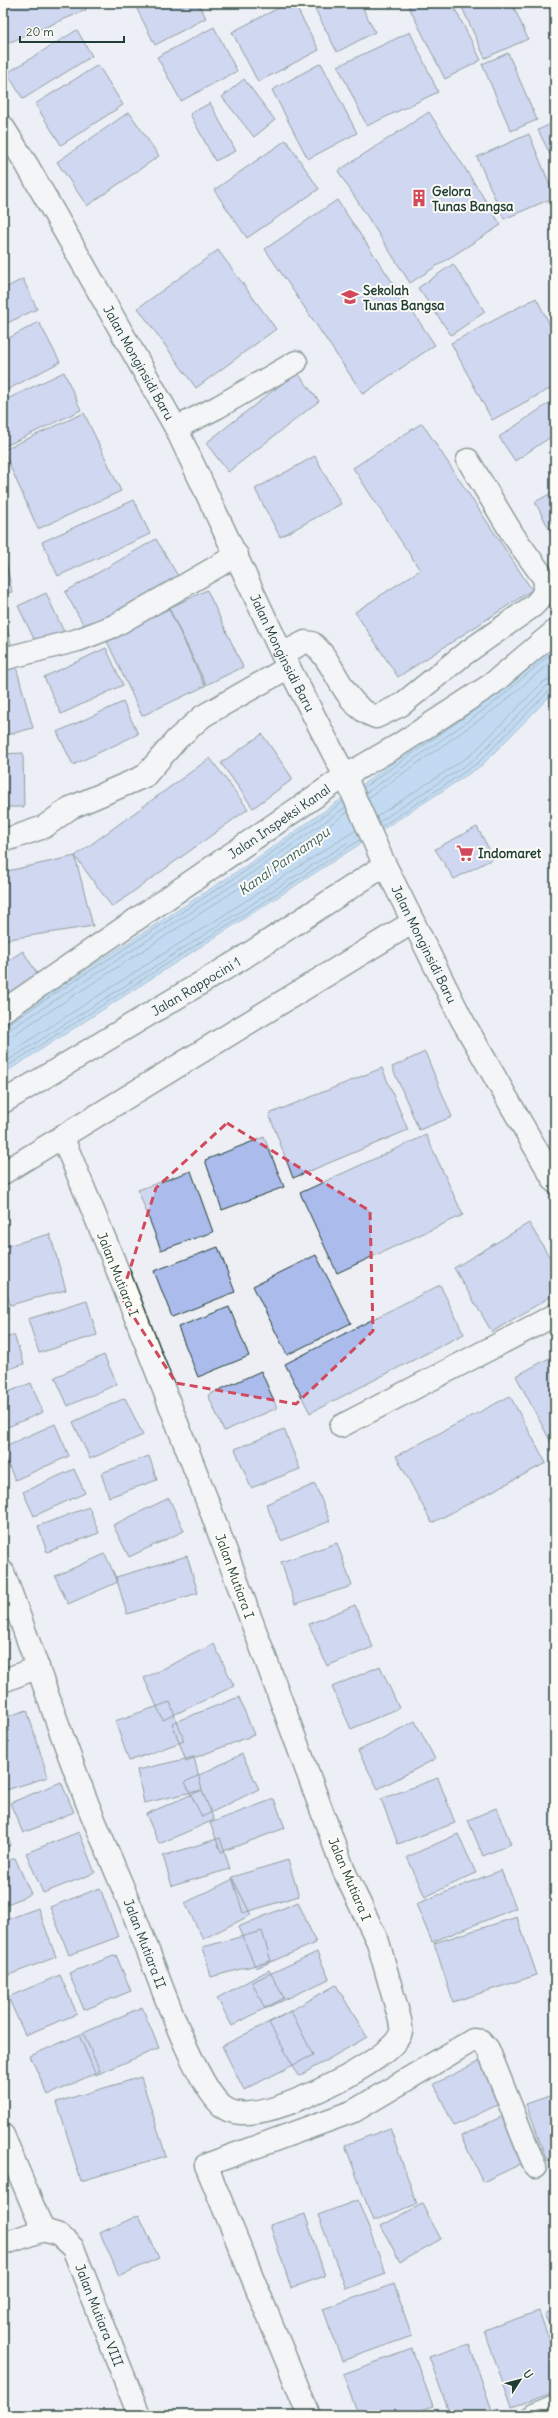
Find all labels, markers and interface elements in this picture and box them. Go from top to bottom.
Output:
scale bar [20,18,124,44]
text: 20 m [26,24,54,39]
place label: Gelora Tunas Bangsa [432,183,514,215]
building icon: Gelora Tunas Bangsa [409,188,429,208]
place label: Sekolah Tunas Bangsa [363,282,445,314]
school or university icon: Sekolah Tunas Bangsa [340,287,360,307]
street label: Jalan Monginsidi Baru [99,302,178,424]
street label: Jalan Monginsidi Baru [246,591,319,715]
street label: Jalan Inspeksi Kanal [225,781,334,863]
water label: Kanal Pannampu [235,822,334,899]
supermarket icon: Indomaret [455,843,475,863]
place label: Indomaret [478,845,542,862]
street label: Jalan Monginsidi Baru [387,883,460,1006]
street label: Jalan Rappocini 1 [148,953,244,1020]
street label: Jalan Mutiara I [93,1230,142,1319]
street label: Jalan Mutiara I [211,1531,258,1621]
street label: Jalan Mutiara I [324,1835,375,1924]
street label: Jalan Mutiara II [120,1896,169,1991]
street label: Jalan Mutiara VIII [71,2262,127,2369]
north arrow [500,2360,540,2400]
text: U [520,2367,536,2381]

